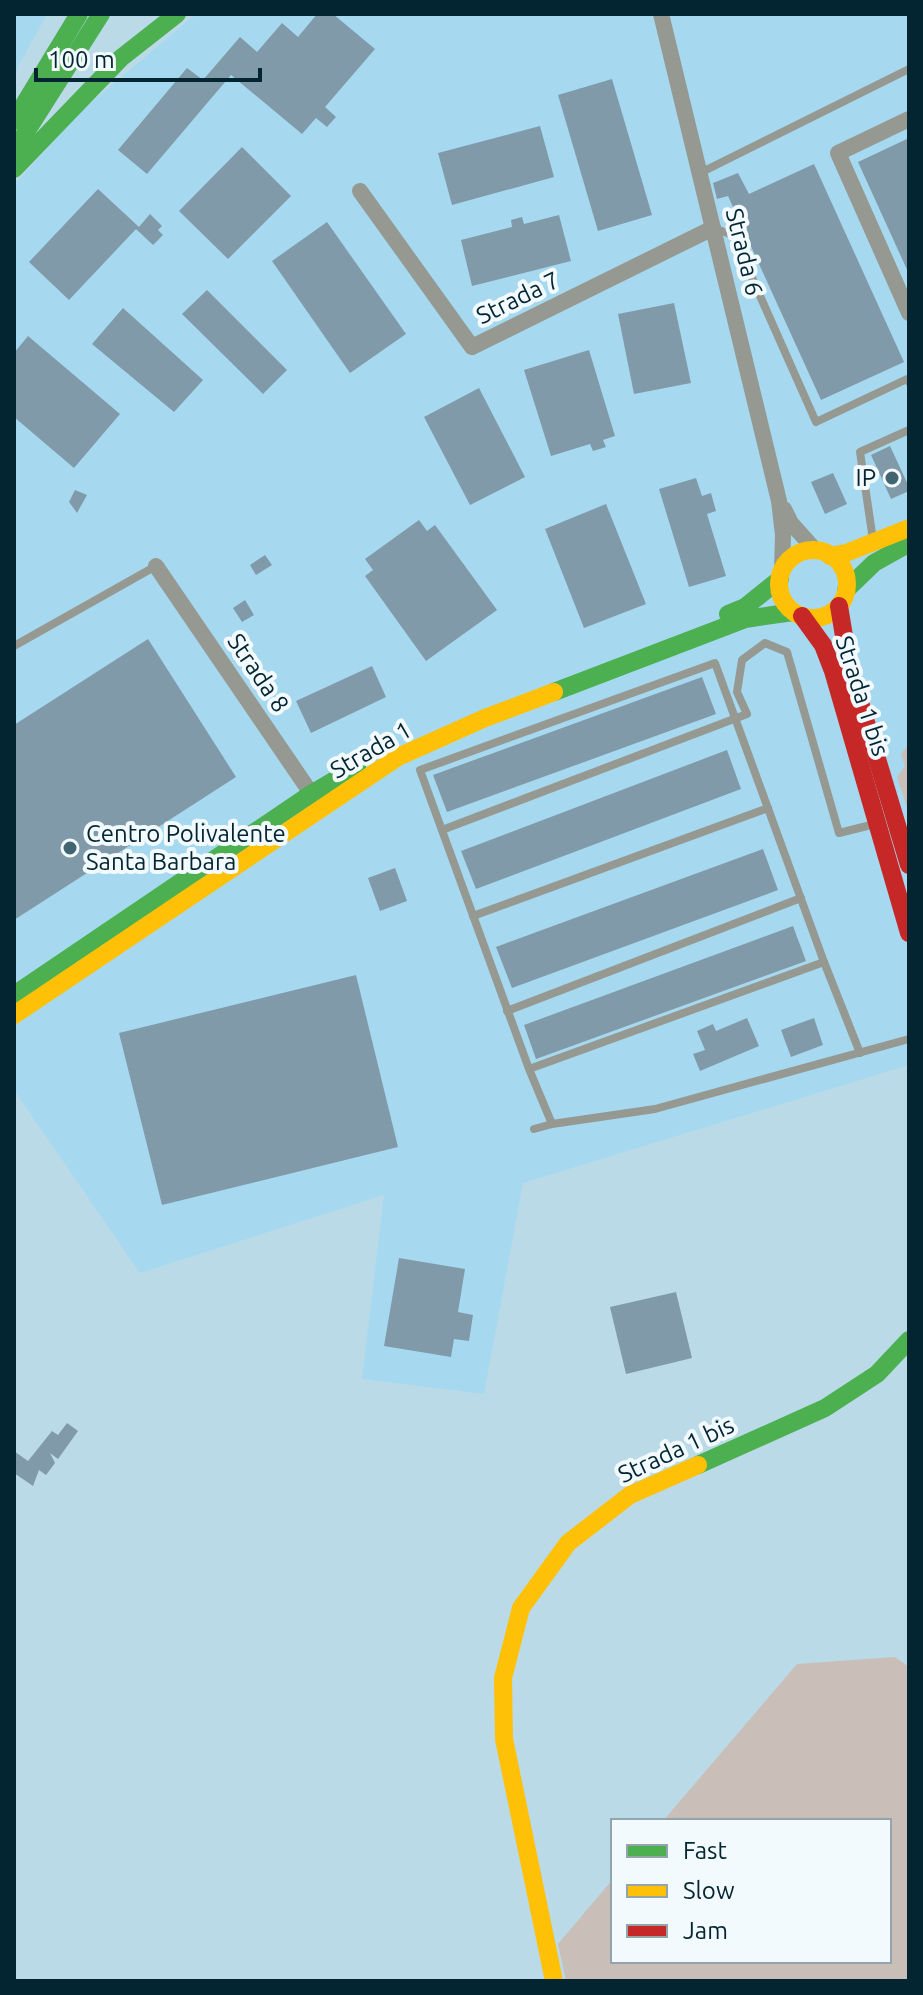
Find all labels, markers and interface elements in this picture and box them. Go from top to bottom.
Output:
scale bar [36,32,260,82]
text: 100 m [48,46,115,73]
street label: Strada 6 [721,206,768,298]
street label: Strada 7 [472,266,564,329]
place label: IP [856,464,876,491]
marker: IP [883,469,901,487]
street label: Strada 8 [222,628,294,717]
street label: Strada 1 bis [830,632,895,759]
street label: Strada 1 [326,716,416,783]
place label: Centro Polivalente Santa Barbara [86,820,286,875]
marker: Centro Polivalente Santa Barbara [61,839,79,857]
street label: Strada 1 bis [614,1411,738,1488]
legend [611,1819,891,1963]
text: Fast [683,1837,727,1864]
text: Slow [683,1877,735,1904]
text: Jam [683,1917,728,1944]

